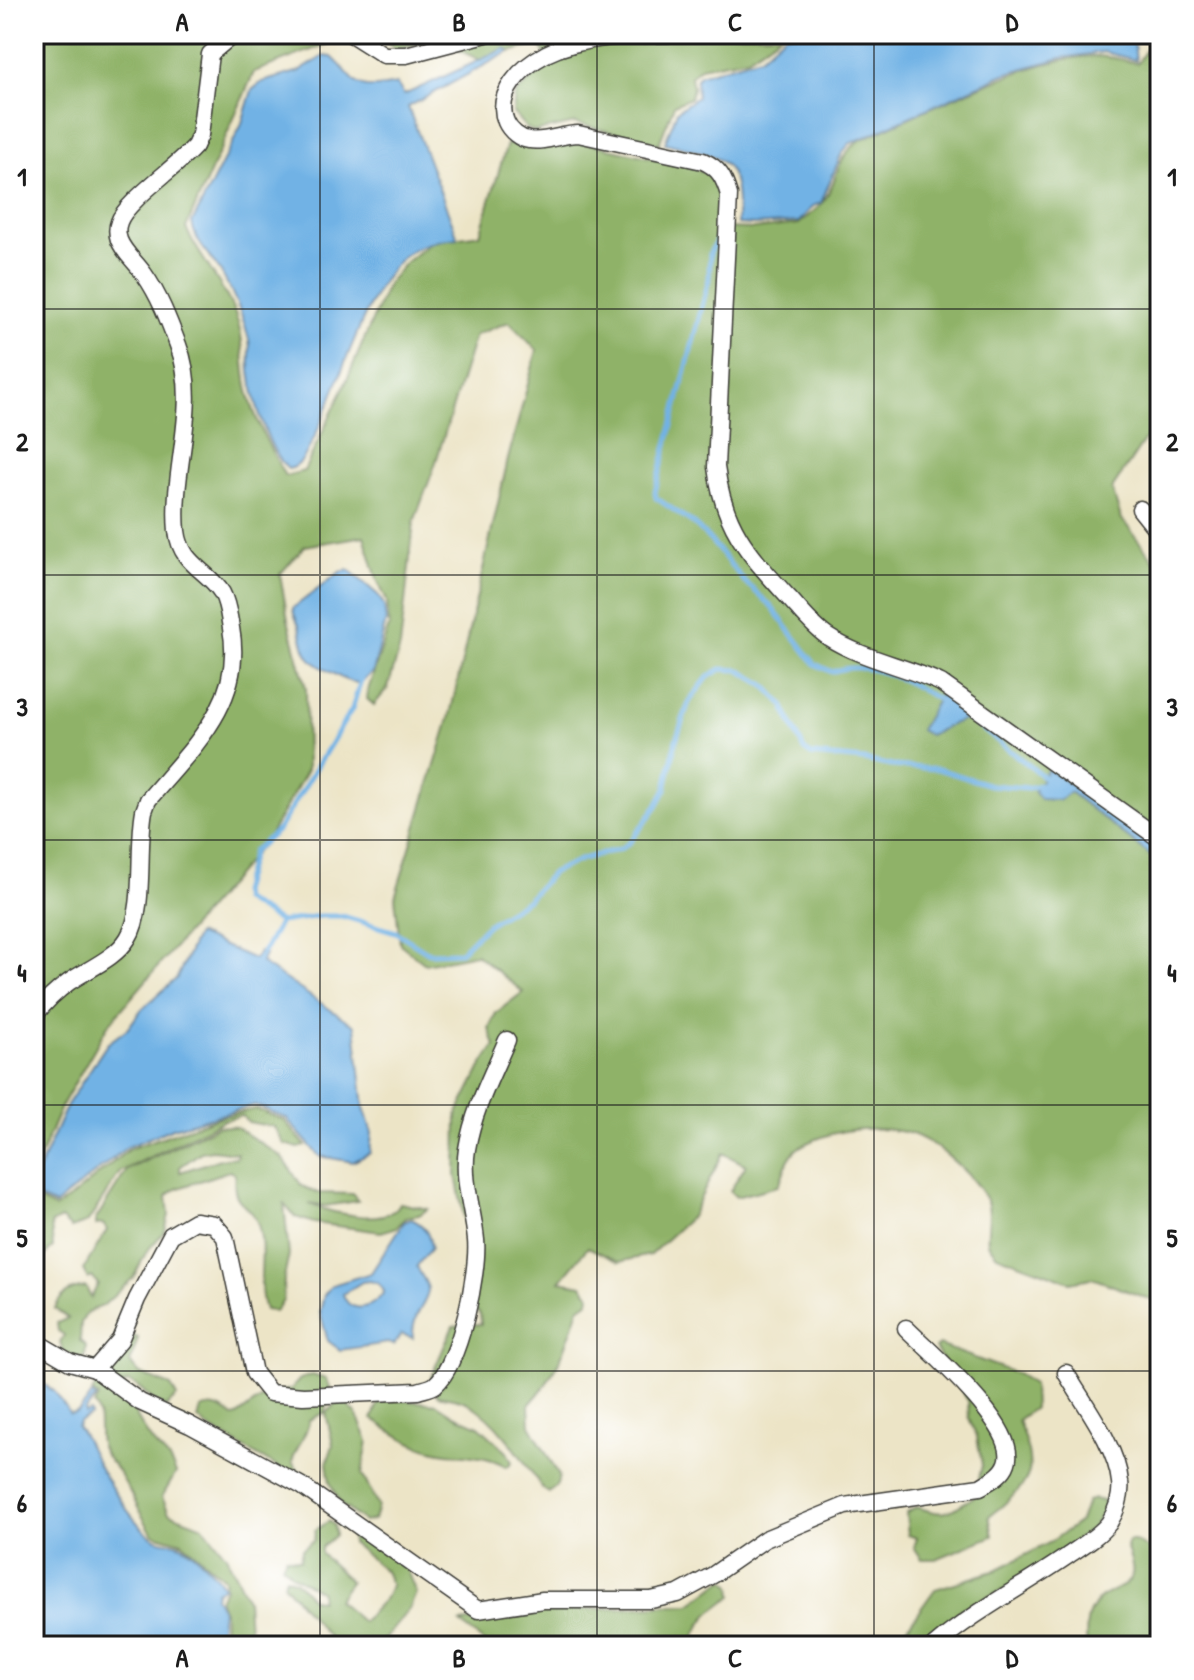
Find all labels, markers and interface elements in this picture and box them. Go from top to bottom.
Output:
text: A [176,4,189,39]
text: B [452,4,466,39]
text: C [728,4,742,39]
text: D [1006,4,1019,39]
text: 1 [17,159,27,194]
text: 1 [1167,159,1177,194]
text: 2 [16,424,29,459]
text: 2 [1166,424,1179,459]
text: 3 [16,689,28,724]
text: 3 [1166,689,1178,724]
text: 4 [17,955,27,990]
text: 4 [1167,955,1177,990]
text: 5 [17,1220,28,1255]
text: 5 [1167,1220,1178,1255]
text: 6 [17,1485,28,1520]
text: 6 [1167,1485,1178,1520]
text: A [176,1640,189,1675]
text: B [452,1640,466,1675]
text: C [728,1640,742,1675]
text: D [1006,1640,1019,1675]

